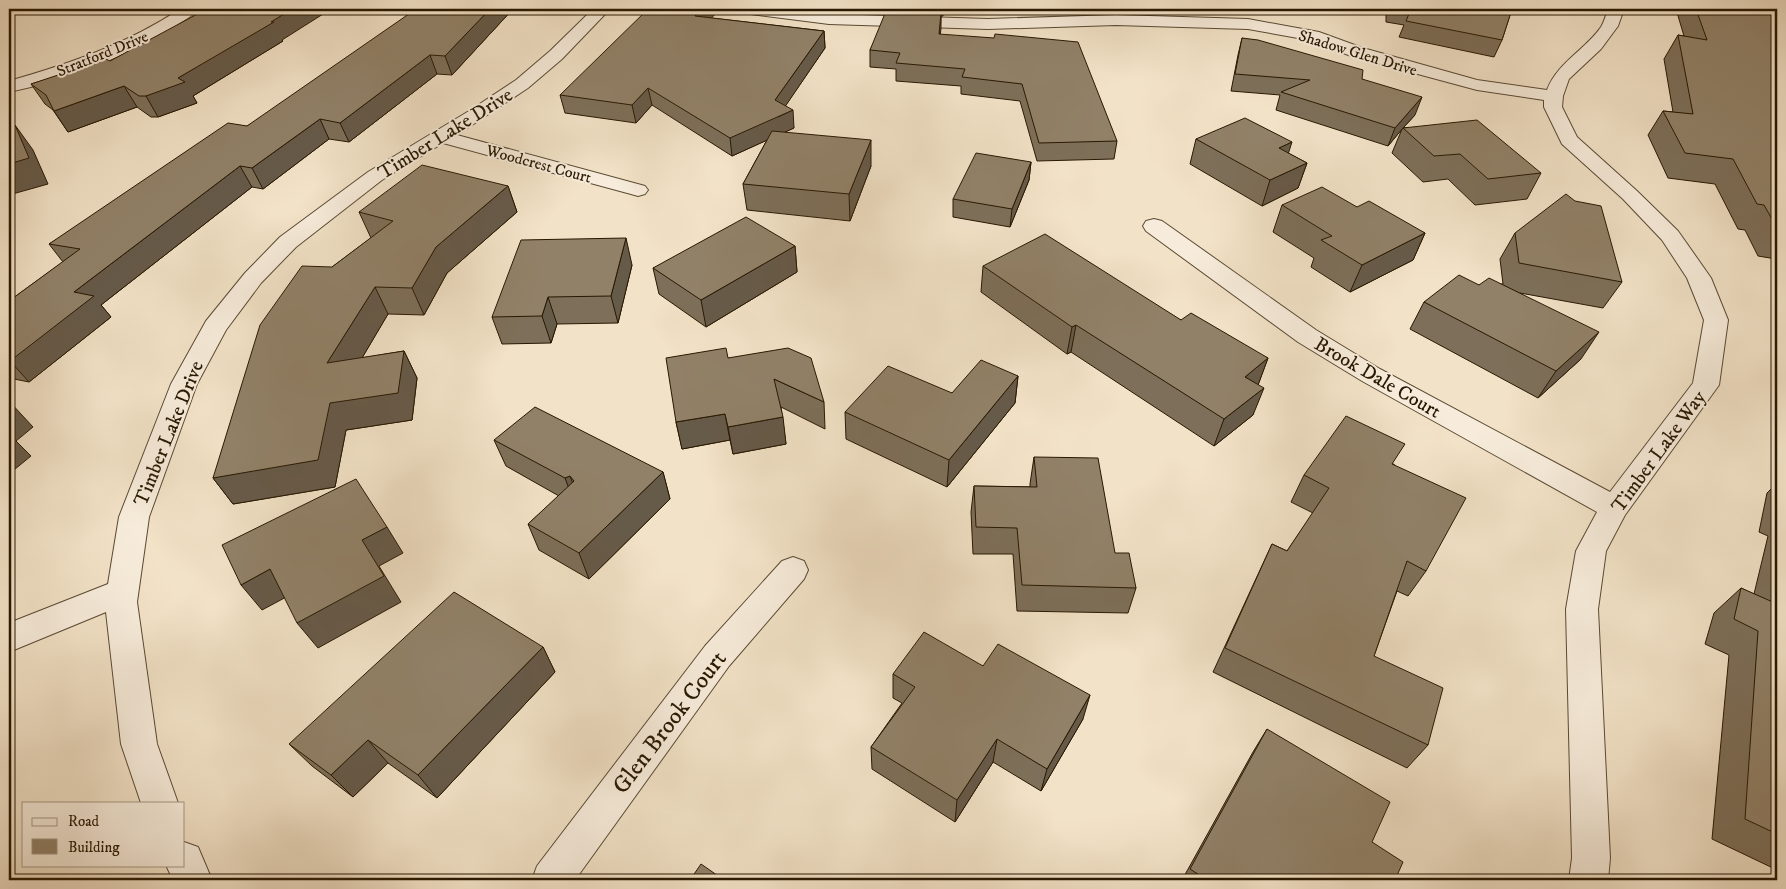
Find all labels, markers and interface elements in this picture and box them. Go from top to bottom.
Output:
street label: Shadow Glen Drive [1296,25,1420,81]
street label: Stratford Drive [54,26,151,81]
street label: Timber Lake Drive [374,83,518,186]
street label: Woodcrest Court [483,140,593,188]
street label: Brook Dale Court [1310,332,1445,425]
street label: Timber Lake Drive [129,357,210,510]
street label: Timber Lake Way [1607,386,1712,518]
street label: Glen Brook Court [606,645,734,800]
legend [22,802,185,866]
text: Road [68,812,100,831]
text: Building [68,838,120,857]

